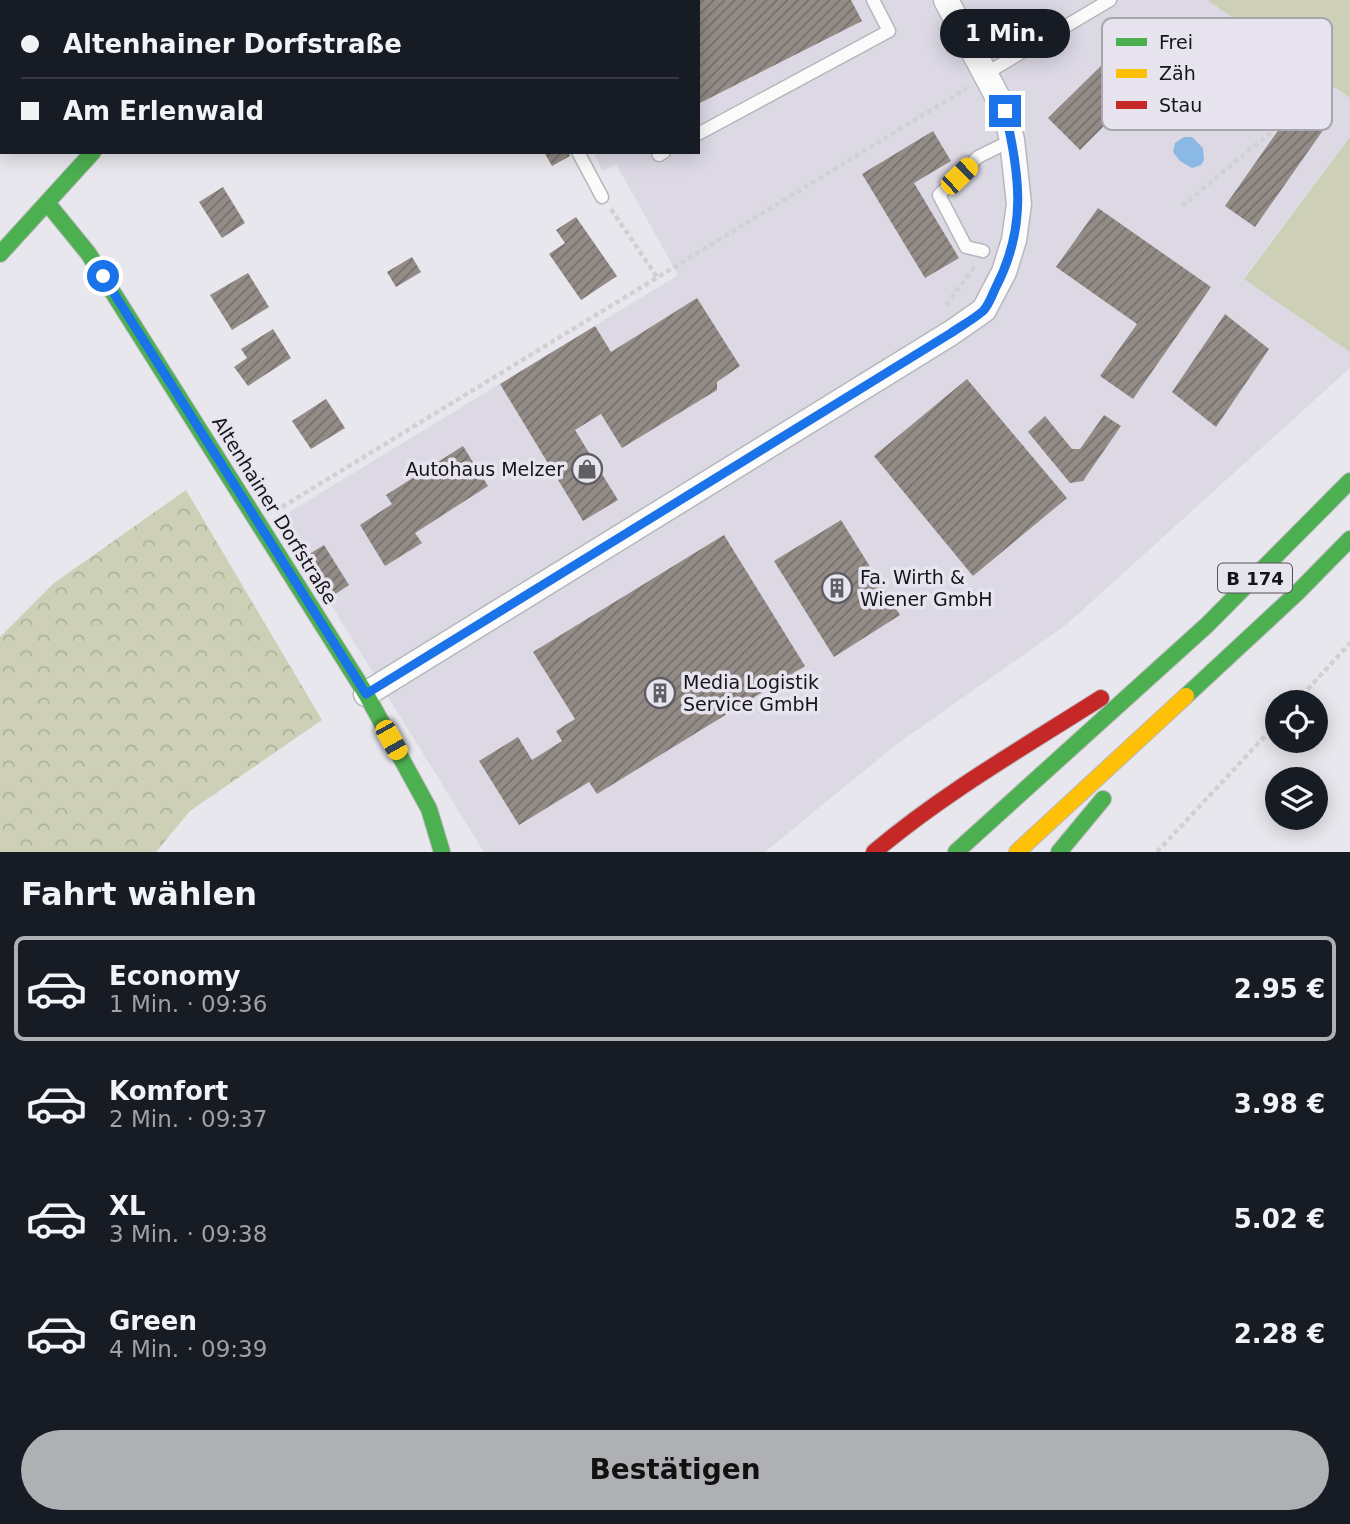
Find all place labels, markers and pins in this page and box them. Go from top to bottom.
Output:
shop icon: Autohaus Melzer [570,452,604,486]
place label: Autohaus Melzer [405,458,564,480]
place label: Fa. Wirth & Wiener GmbH [860,566,993,610]
building icon: Fa. Wirth & Wiener GmbH [820,571,854,605]
place label: Media Logistik Service GmbH [683,671,819,715]
building icon: Media Logistik Service GmbH [643,676,677,710]

